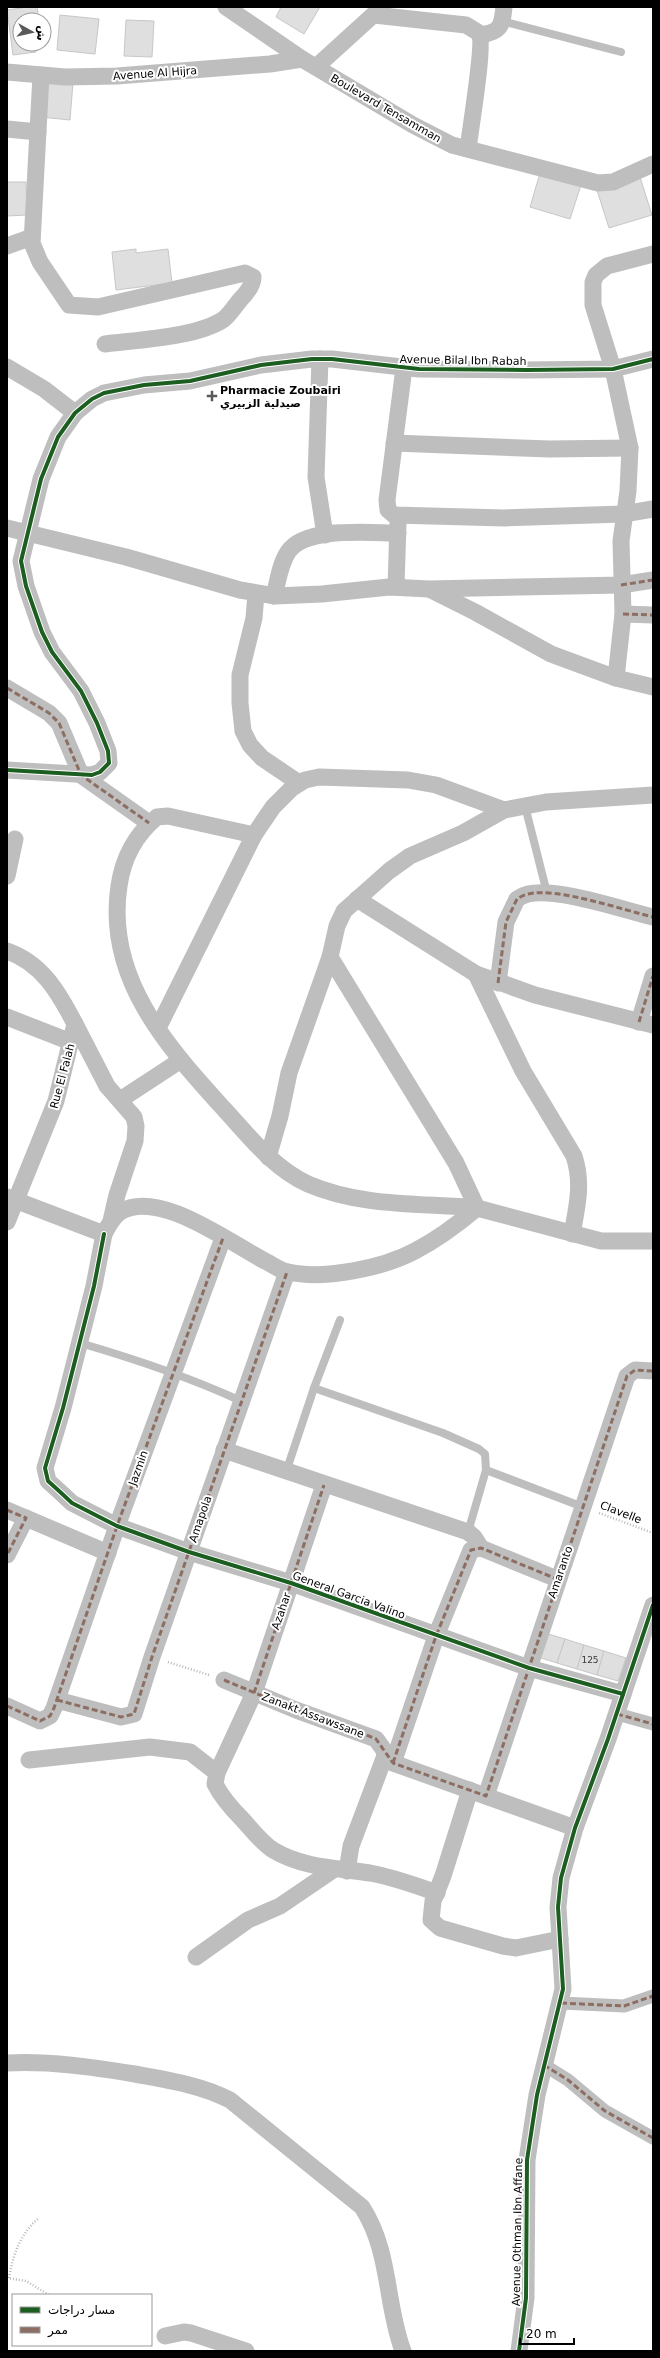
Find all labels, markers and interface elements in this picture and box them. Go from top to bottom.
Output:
north arrow [12,12,52,52]
text: ش [34,25,49,42]
street label: Avenue Al Hijra [113,64,197,83]
street label: Boulevard Tensamman [328,71,443,145]
street label: Avenue Bilal Ibn Rabah [399,353,527,368]
place label: Pharmacie Zoubairi صيدلية الزبيري [220,384,341,410]
marker: Pharmacie Zoubairi صيدلية الزبيري [207,391,217,401]
street label: Rue El Falah [48,1042,77,1110]
street label: Jazmin [126,1449,151,1488]
street label: Amapola [186,1494,215,1544]
street label: Clavelle [598,1499,644,1526]
street label: Amaranto [545,1544,576,1600]
street label: General Garcia Valino [291,1569,407,1622]
street label: Azahar [269,1591,294,1631]
house number: 125 [581,1655,599,1665]
street label: Zanakt Assawssane [260,1690,366,1741]
street label: Avenue Othman Ibn Affane [510,2157,525,2306]
legend [12,2294,152,2346]
text: مسار دراجات [48,2303,115,2318]
scale bar [520,2320,574,2346]
text: ممر [47,2323,68,2338]
text: 20 m [526,2327,557,2341]

